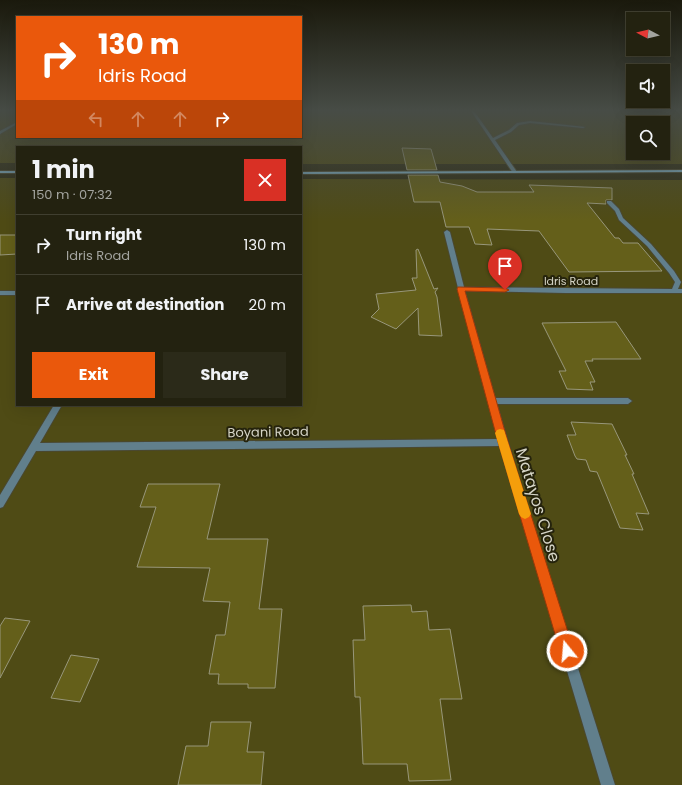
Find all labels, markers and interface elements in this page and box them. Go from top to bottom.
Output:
north arrow [626,12,670,56]
map controls [626,12,670,160]
text: 130 m [98,25,179,64]
icon: right [32,32,84,84]
text: Idris Road [98,63,187,88]
button: sound [626,64,670,108]
icon: left [85,108,107,130]
icon: ahead [127,108,149,130]
icon: ahead [169,108,191,130]
icon: right [211,108,233,130]
button: search [626,116,670,160]
text: 1 min [32,153,95,186]
button: close [244,159,286,201]
text: 150 m · 07:32 [32,185,112,204]
text: Turn right [66,224,142,245]
icon: right [32,234,54,256]
text: 130 m [243,234,286,255]
text: Idris Road [66,246,130,265]
pin [488,249,522,290]
icon: arrive [494,255,516,277]
street label: Idris Road [544,273,598,289]
icon: arrive [32,294,54,316]
text: Arrive at destination [66,294,224,315]
text: 20 m [248,294,286,315]
button: Exit [32,352,155,398]
button: Share [163,352,286,398]
street label: Boyani Road [227,422,309,442]
street label: Matayos Close [510,445,566,565]
position arrow [546,630,588,672]

